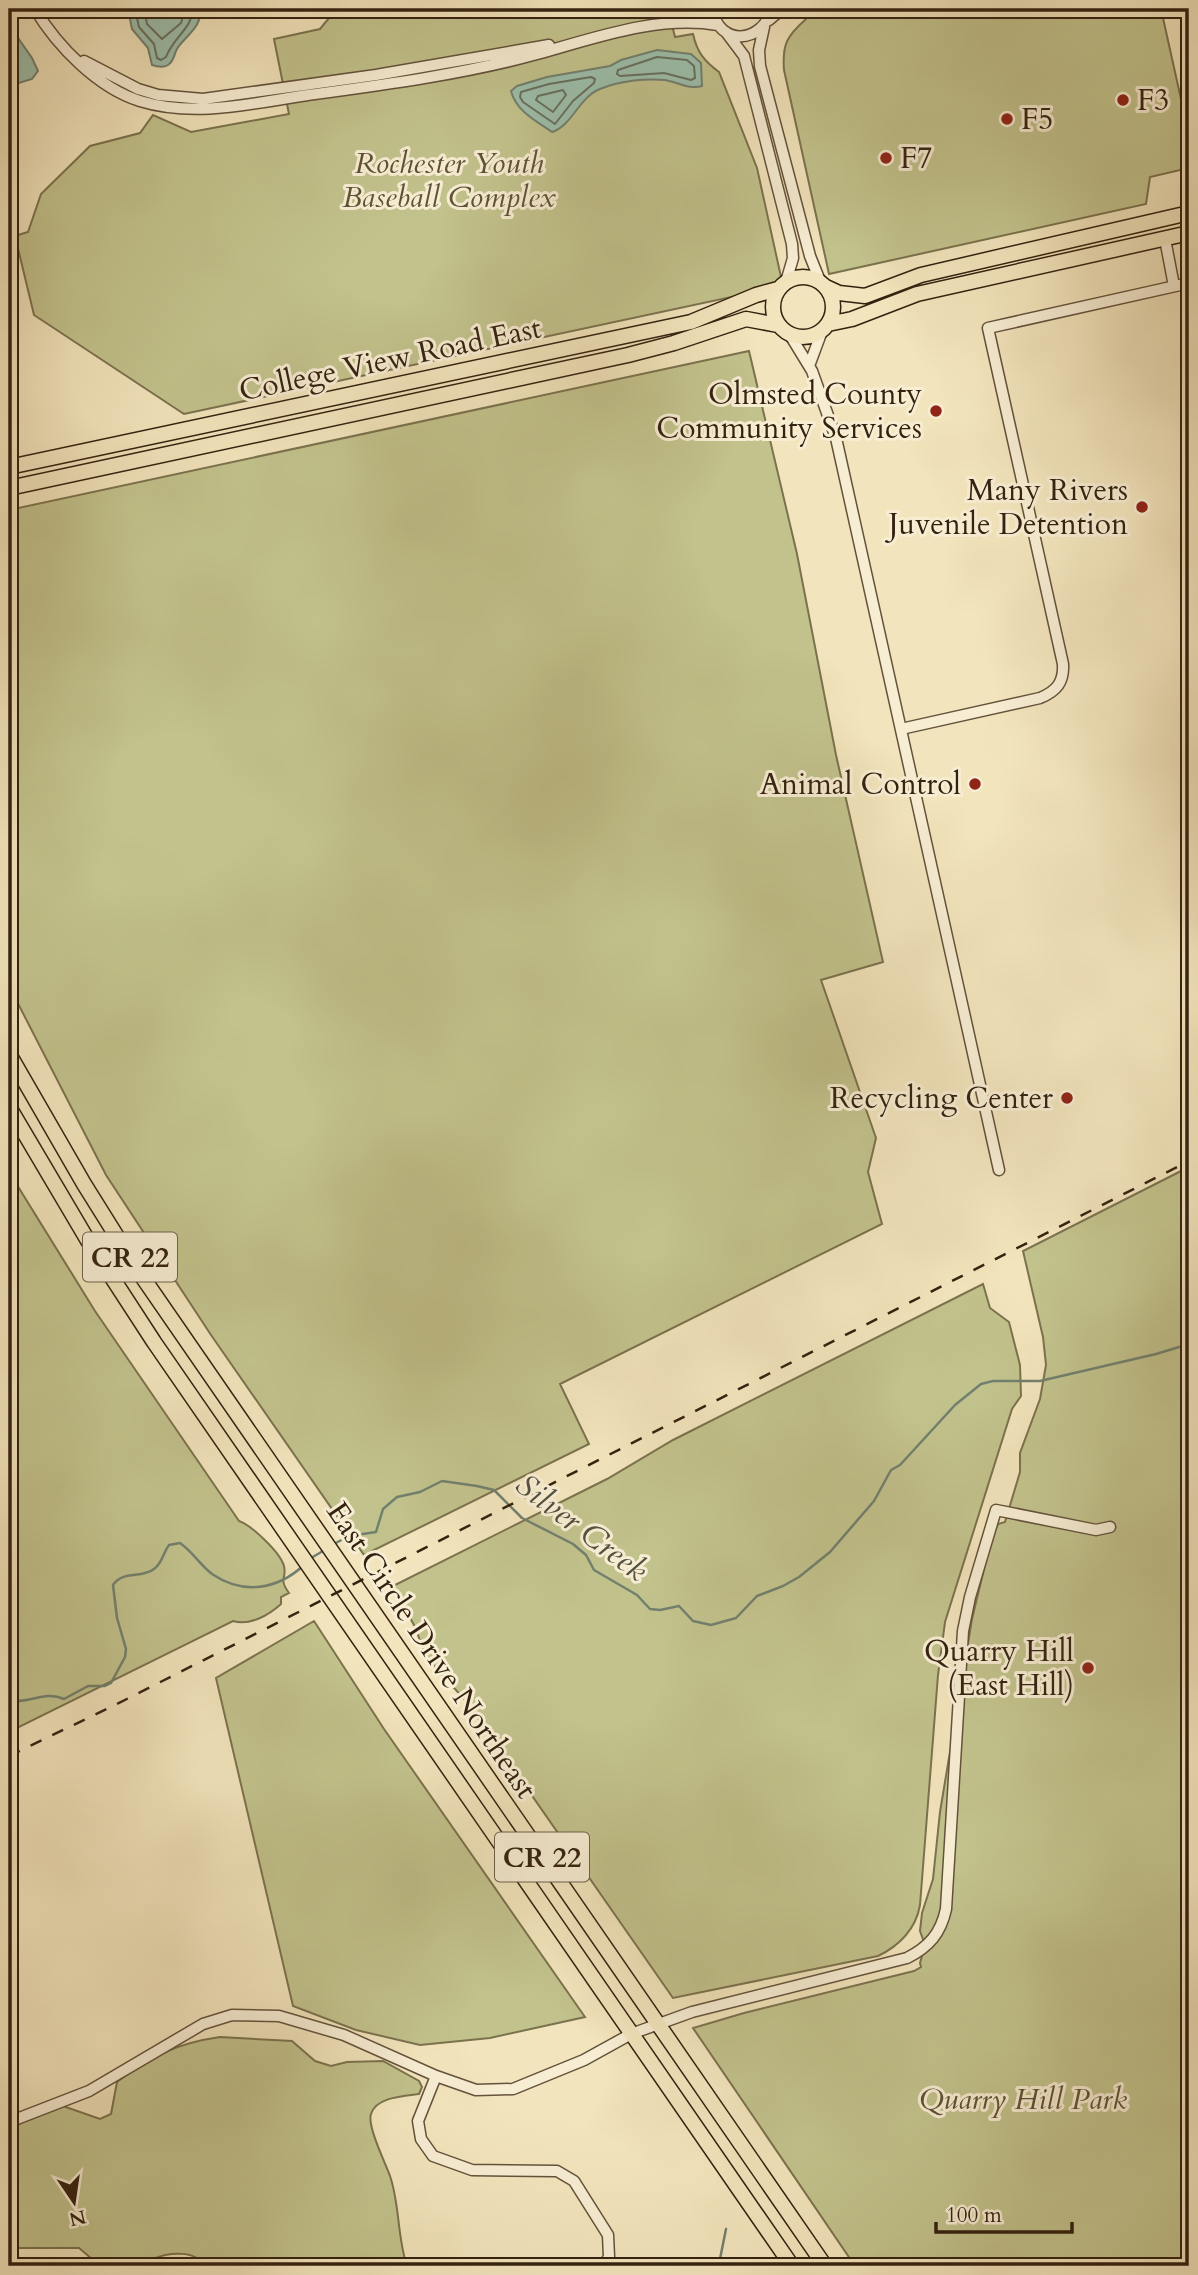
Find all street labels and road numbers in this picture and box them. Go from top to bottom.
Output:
street label: College View Road East [235,307,545,412]
road number: CR 22 [83,1232,177,1282]
street label: East Circle Drive Northeast [317,1494,547,1807]
road number: CR 22 [495,1832,589,1882]

